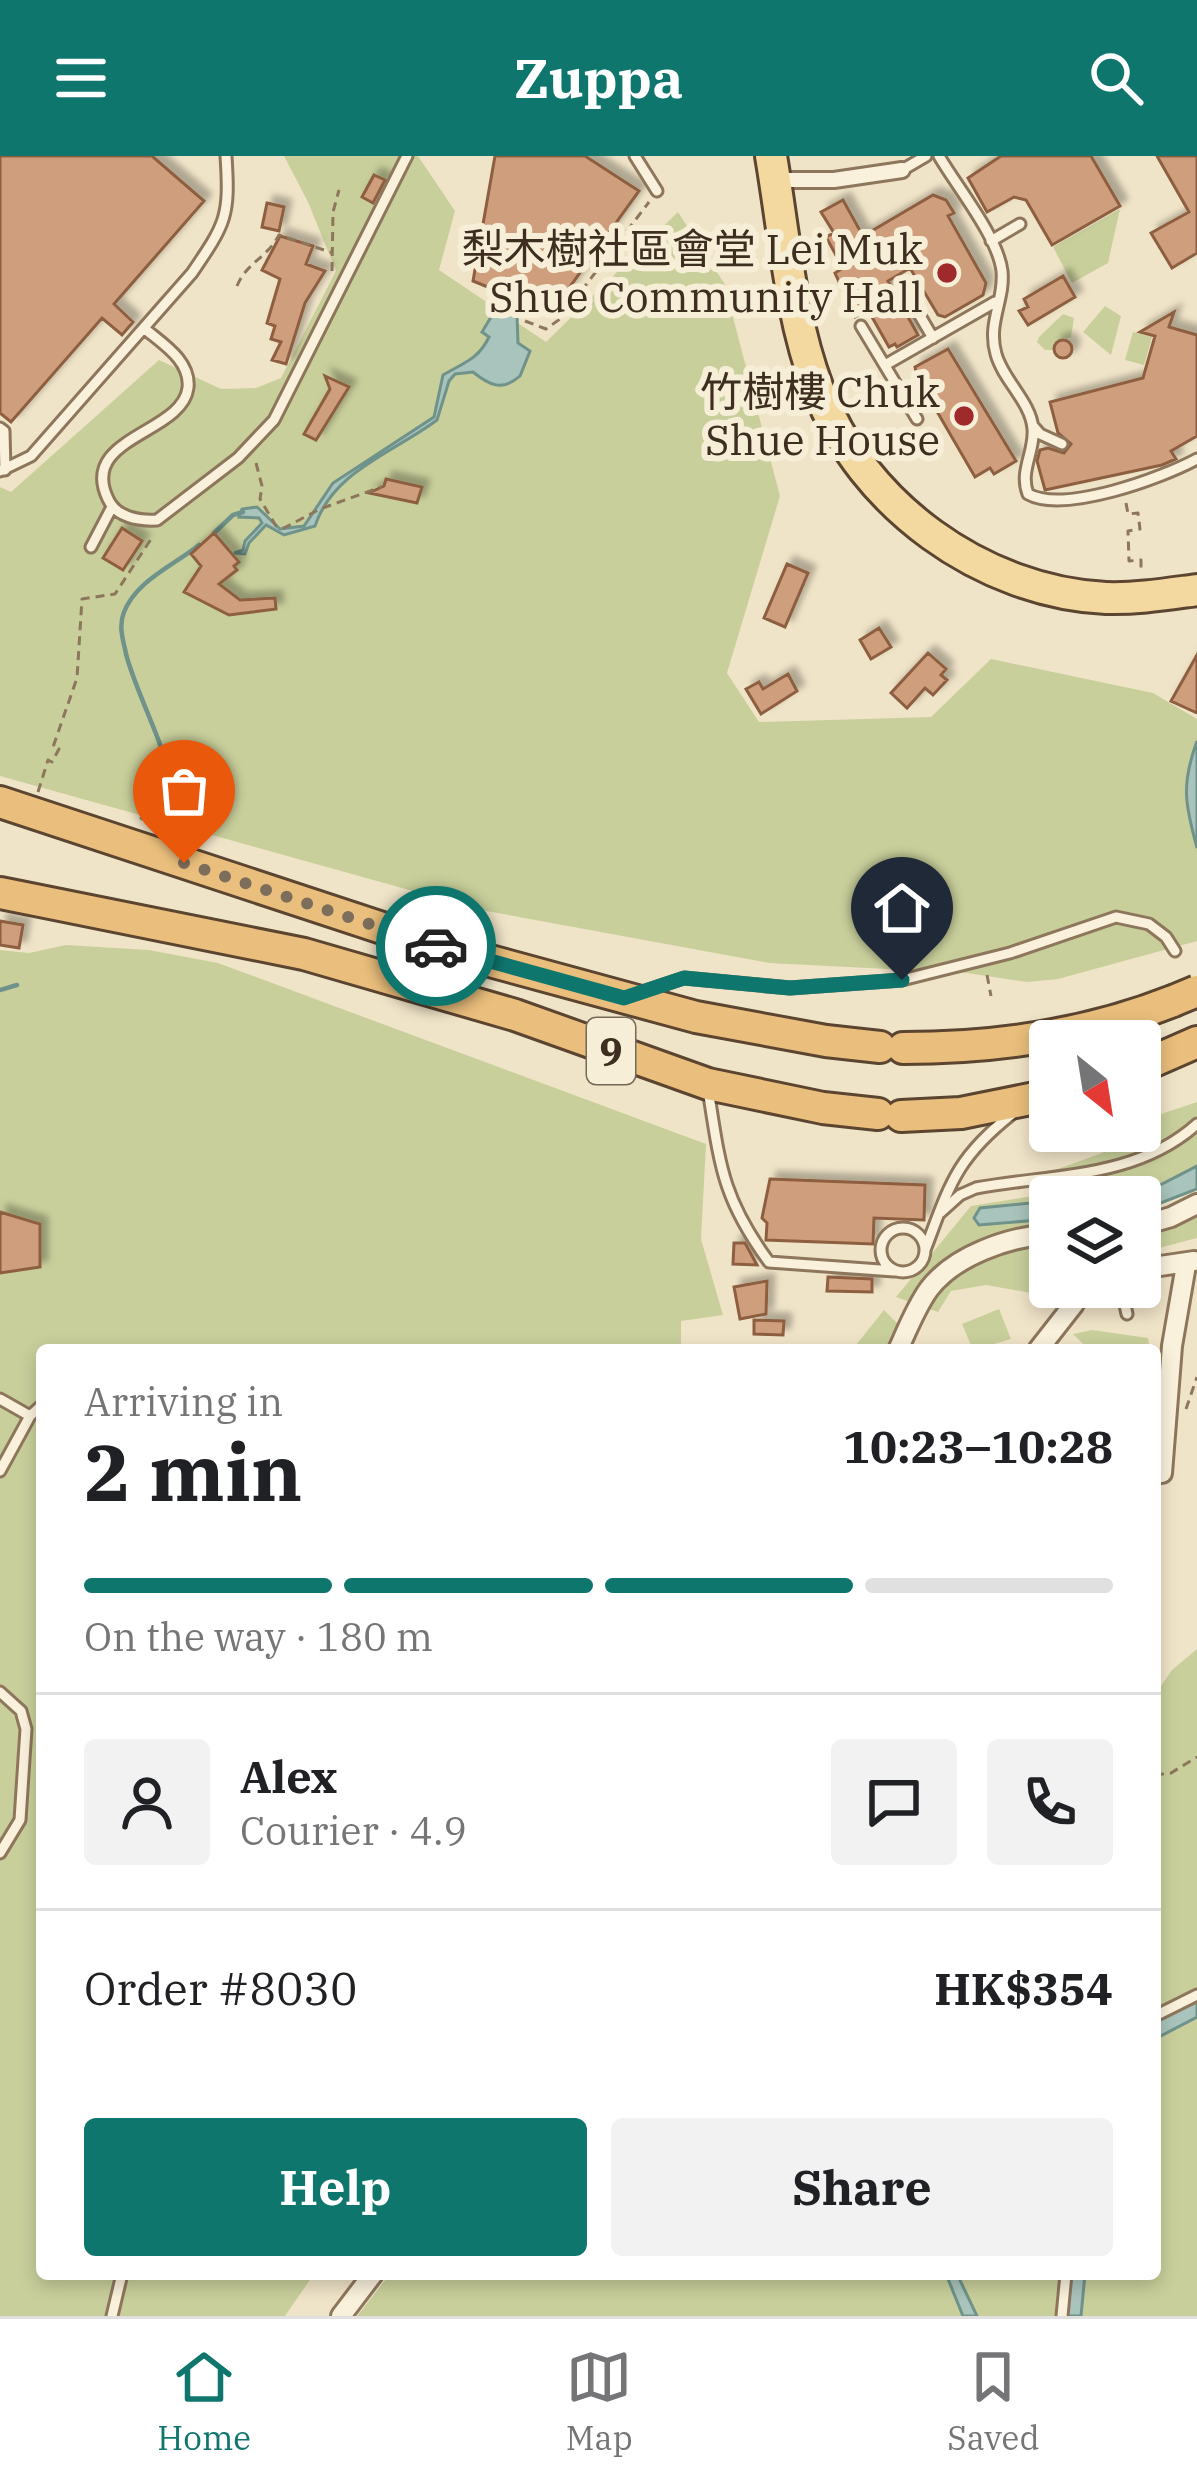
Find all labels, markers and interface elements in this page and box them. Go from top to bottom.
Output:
text: Zuppa [514,43,683,113]
icon: menu [48,45,114,111]
icon: search [1083,45,1149,111]
place label: 梨木樹社區會堂 Lei Muk Shue Community Hall [462,221,923,324]
marker: 梨木樹社區會堂 Lei Muk Shue Community Hall [934,260,960,286]
place label: 竹樹樓 Chuk Shue House [700,364,940,467]
marker: 竹樹樓 Chuk Shue House [951,403,977,429]
pin [133,740,235,863]
icon: bag [151,758,217,824]
pin [851,857,953,980]
icon: home [869,875,935,941]
courier [376,886,496,1006]
icon: car [403,913,469,979]
road number: 9 [587,1018,635,1084]
north arrow [1029,1020,1161,1152]
map controls [1029,1020,1161,1308]
button: layers [1029,1176,1161,1308]
text: Arriving in [84,1376,283,1427]
text: 10:23–10:28 [843,1417,1113,1475]
text: 2 min [84,1421,302,1522]
text: On the way · 180 m [84,1611,433,1662]
button: person [84,1739,210,1865]
button: chat [831,1739,957,1865]
button: phone [987,1739,1113,1865]
text: Alex [240,1747,337,1805]
text: Courier · 4.9 [240,1805,467,1856]
text: Order #8030 [84,1959,357,2017]
text: HK$354 [934,1959,1113,2017]
button: Help [84,2118,587,2256]
button: Share [611,2118,1113,2256]
tab: Home [157,2344,251,2459]
tab: Map [566,2344,633,2459]
tab: Saved [947,2344,1040,2459]

